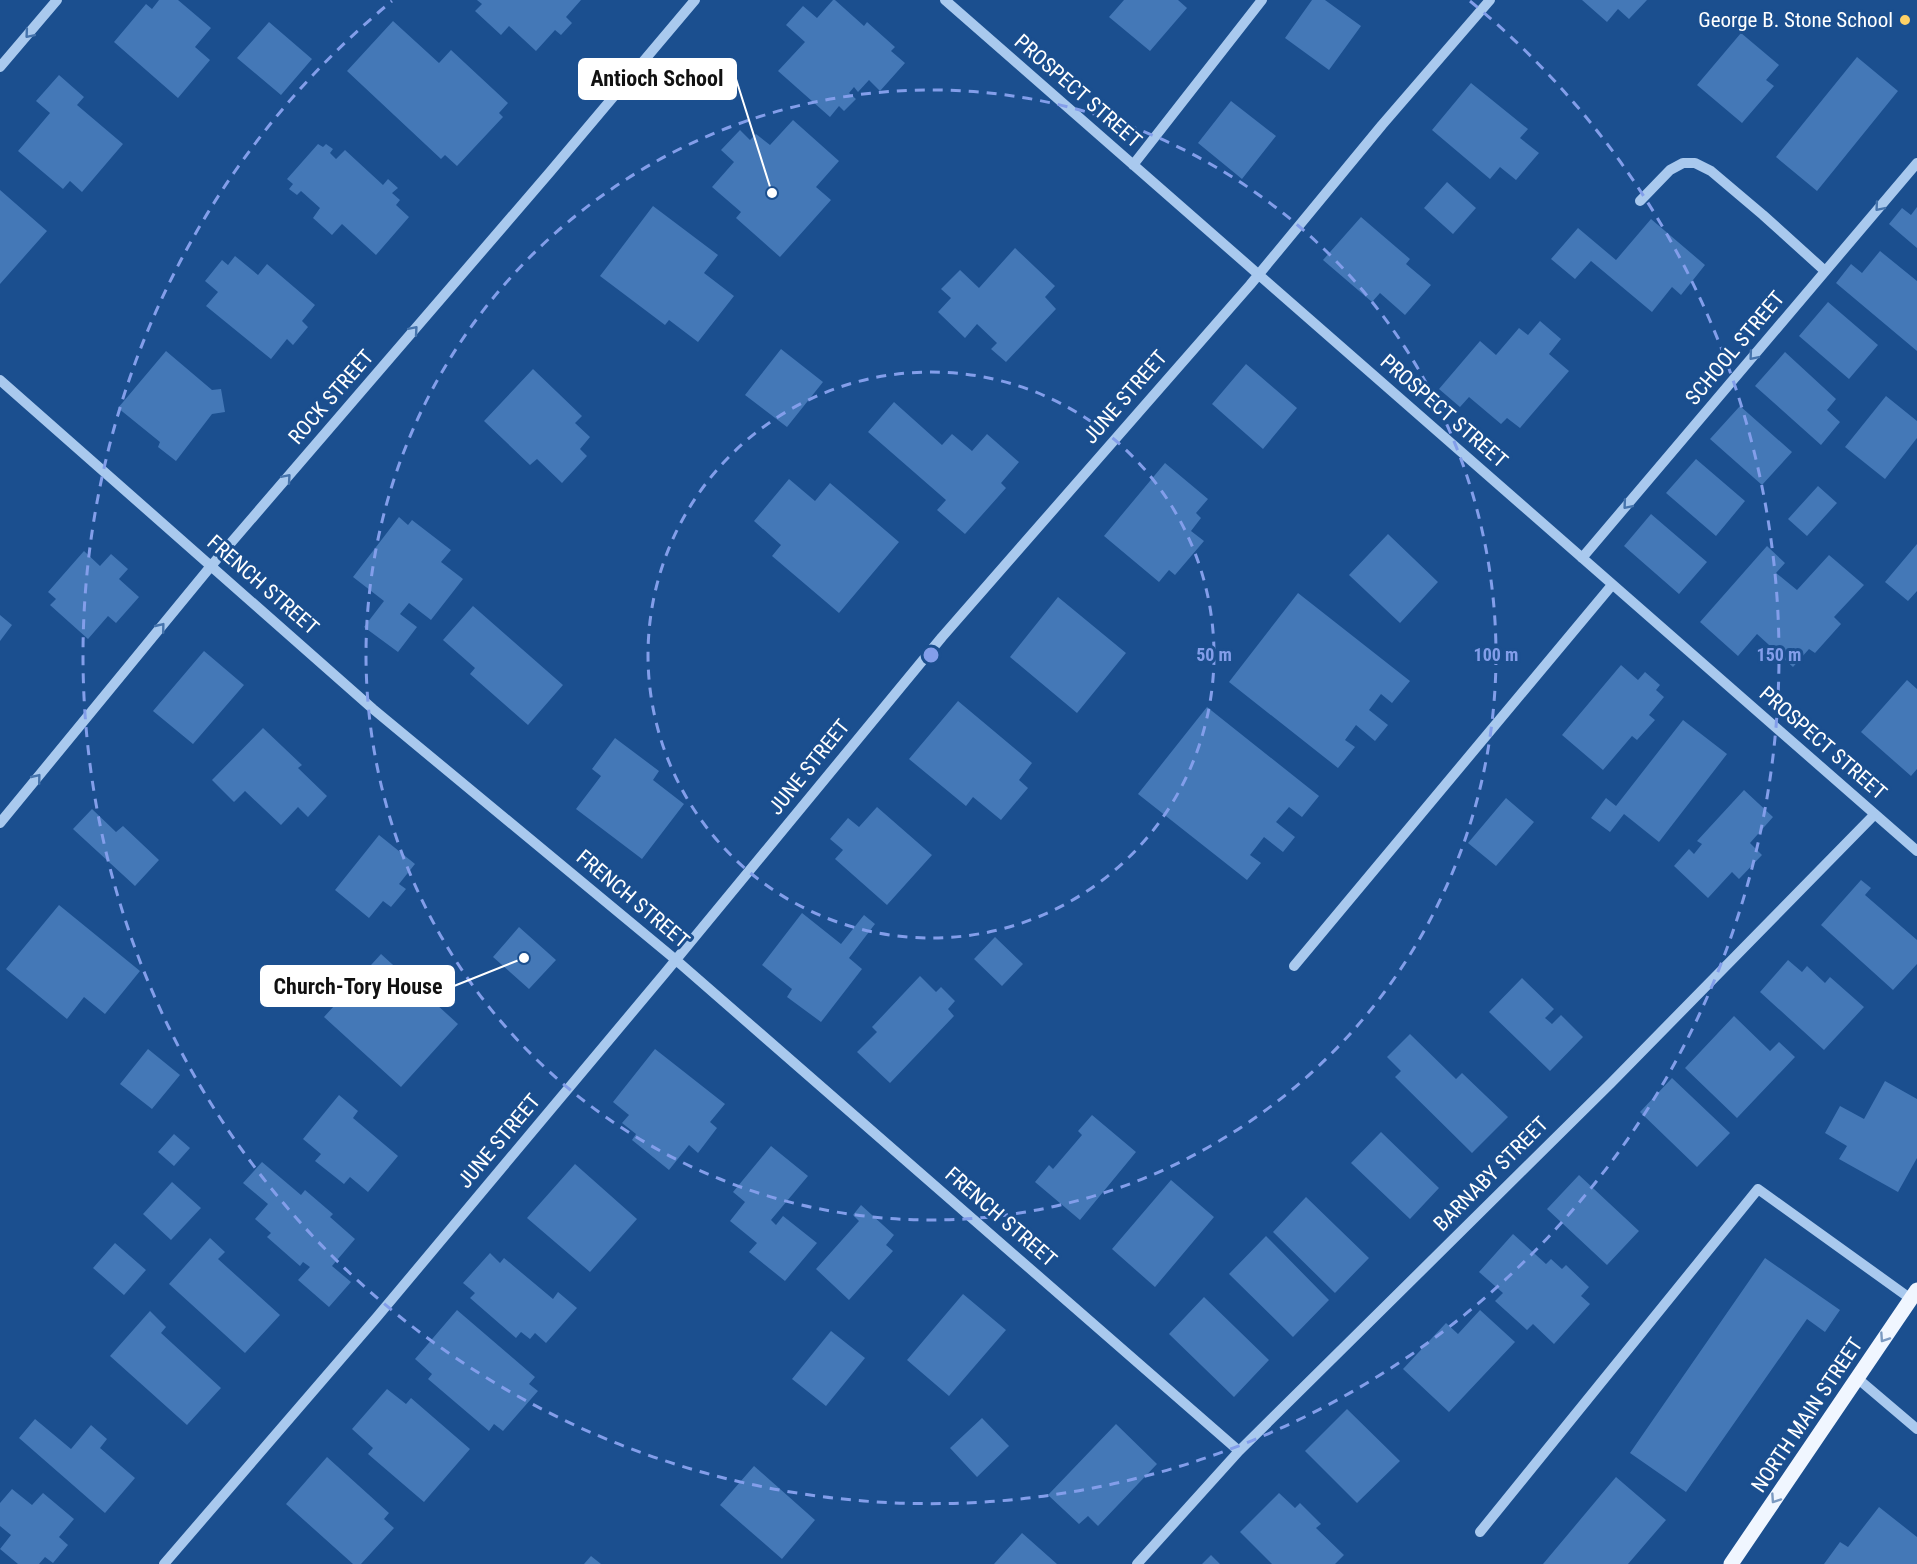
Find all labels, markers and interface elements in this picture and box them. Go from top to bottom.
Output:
place label: George B. Stone School [1698,8,1893,32]
marker: George B. Stone School [1898,13,1912,27]
one-way arrow [25,27,36,38]
street label: PROSPECT STREET [1010,29,1146,153]
callout: Antioch School [579,59,736,99]
text: Antioch School [591,66,723,91]
one-way arrow [1875,200,1886,211]
street label: SCHOOL STREET [1681,286,1790,410]
one-way arrow [407,326,418,337]
street label: ROCK STREET [284,345,378,449]
street label: JUNE STREET [1078,346,1172,448]
street label: PROSPECT STREET [1376,349,1512,473]
one-way arrow [1749,349,1760,360]
one-way arrow [280,474,291,485]
one-way arrow [1623,498,1634,509]
street label: FRENCH STREET [203,530,324,640]
one-way arrow [154,623,165,634]
text: 50 m [1196,644,1232,665]
text: 100 m [1474,644,1518,665]
text: 150 m [1757,644,1801,665]
centre of rings [921,645,941,665]
street label: PROSPECT STREET [1755,681,1891,805]
street label: JUNE STREET [763,715,855,819]
one-way arrow [30,773,41,784]
street label: FRENCH STREET [572,845,694,953]
callout: Church-Tory House [261,966,454,1006]
text: Church-Tory House [274,974,442,999]
street label: JUNE STREET [453,1089,545,1193]
street label: BARNABY STREET [1429,1112,1553,1236]
street label: FRENCH STREET [941,1162,1062,1272]
one-way arrow [1880,1332,1892,1342]
street label: NORTH MAIN STREET [1746,1333,1868,1497]
one-way arrow [1771,1493,1782,1504]

